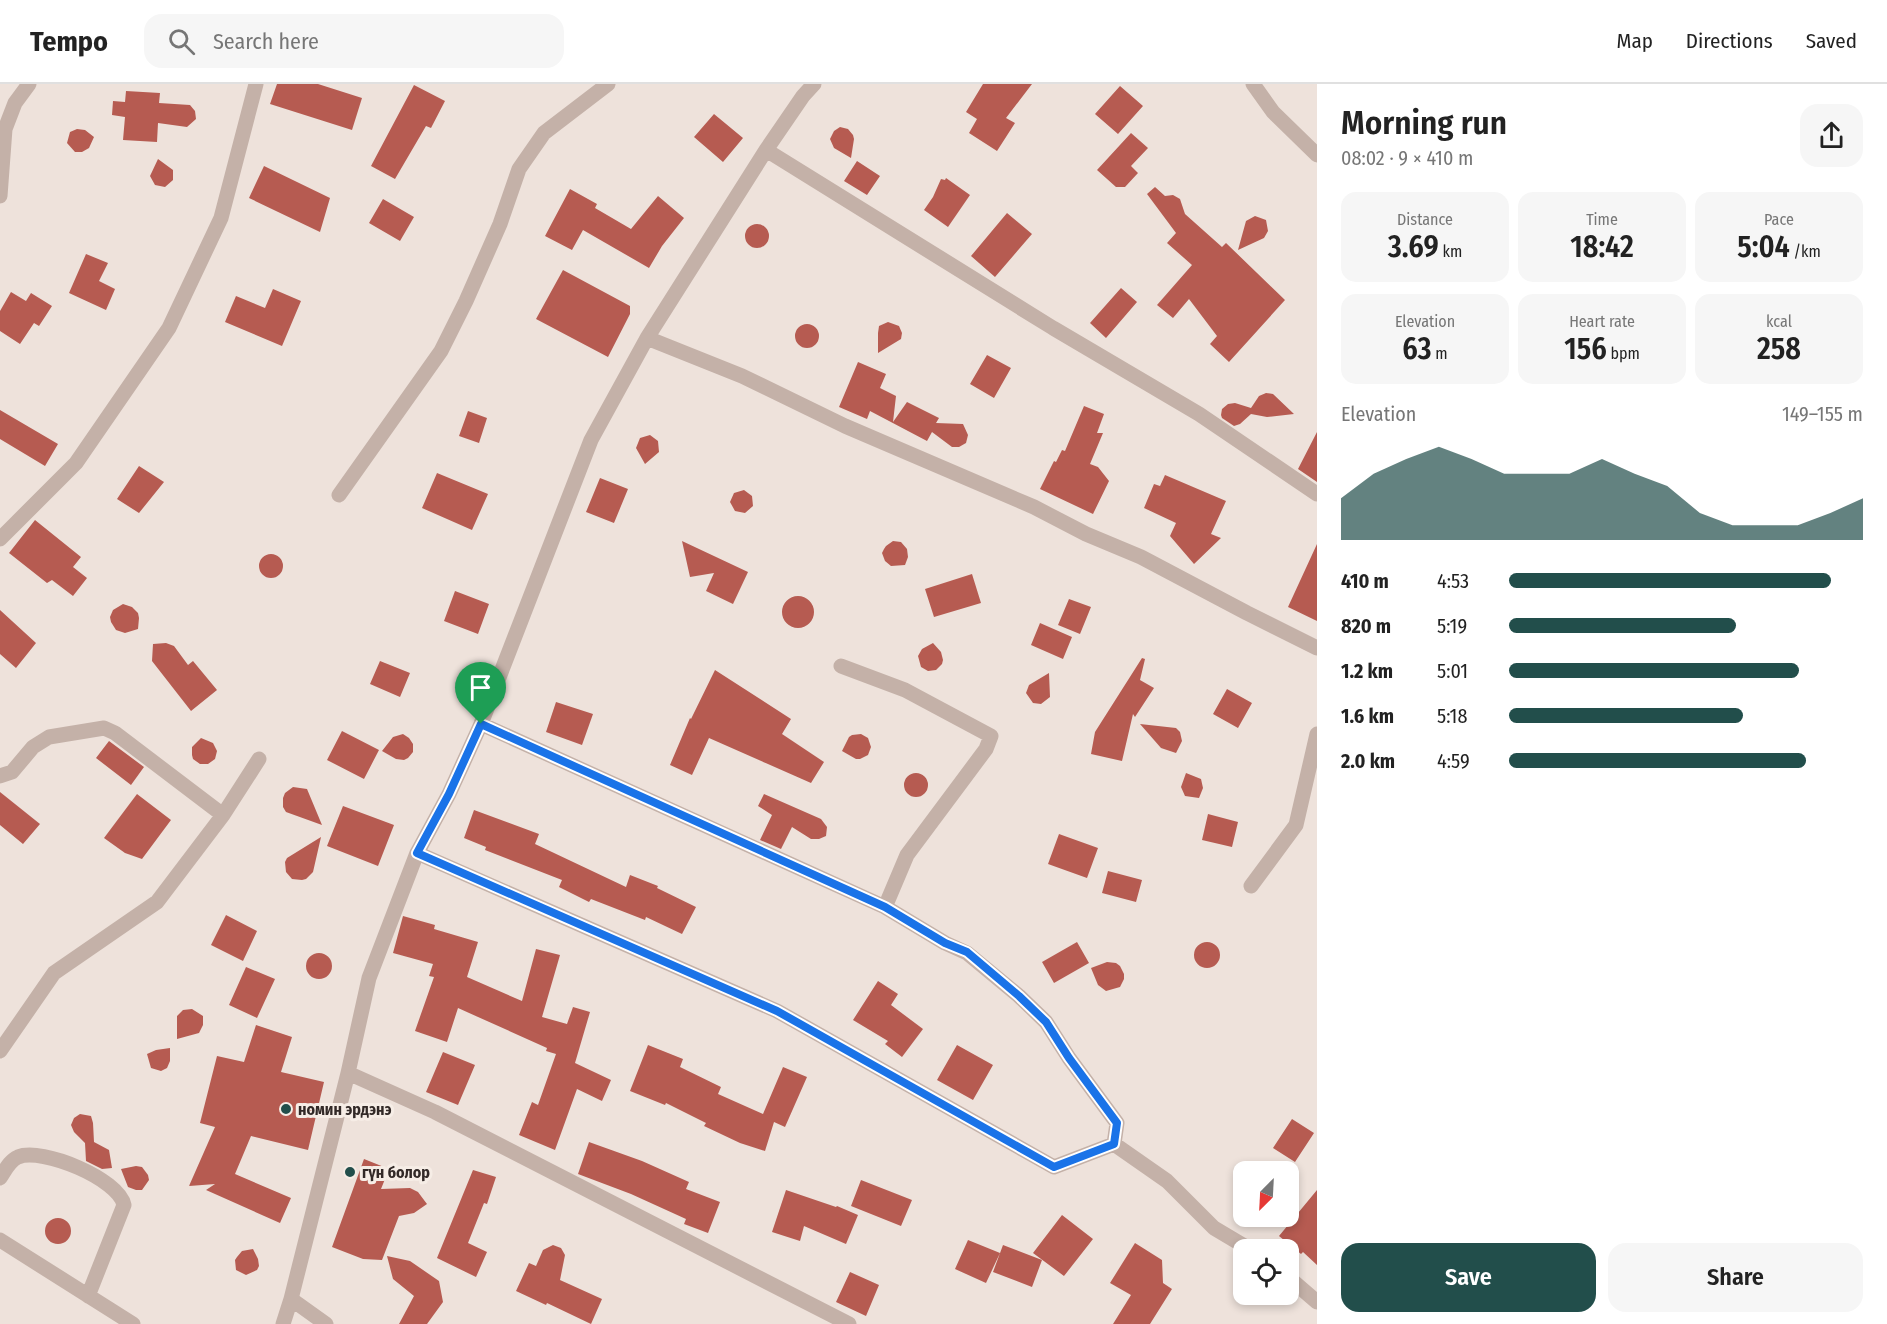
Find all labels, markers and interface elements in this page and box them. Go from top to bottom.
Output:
search box [144,14,564,68]
text: Tempo [30,25,108,58]
icon: search [165,25,198,58]
text: Search here [213,28,319,55]
text: Map [1616,28,1653,54]
text: Directions [1686,28,1773,54]
text: Saved [1806,28,1857,54]
text: Morning run [1341,103,1507,143]
button: share [1800,104,1863,167]
text: 08:02 · 9 × 410 m [1341,146,1473,170]
text: Distance [1397,210,1453,229]
text: Time [1586,210,1618,229]
text: Pace [1764,210,1794,229]
text: 3.69 [1388,229,1439,265]
text: 18:42 [1570,229,1634,265]
text: 5:04 [1737,229,1790,265]
text: km [1439,242,1462,261]
text: /km [1790,242,1821,261]
text: Elevation [1395,312,1455,331]
text: Heart rate [1569,312,1635,331]
text: kcal [1766,312,1792,331]
text: 63 [1402,331,1432,367]
text: 156 [1564,331,1607,367]
text: 258 [1757,331,1801,367]
text: m [1432,344,1448,363]
text: bpm [1607,344,1640,363]
text: Elevation [1341,402,1416,426]
text: 149–155 m [1782,402,1863,426]
text: 410 m [1341,569,1389,593]
text: 4:53 [1437,569,1469,593]
text: 820 m [1341,614,1391,638]
text: 5:19 [1437,614,1467,638]
text: 1.2 km [1341,659,1393,683]
text: 5:01 [1437,659,1468,683]
pin [455,662,506,724]
icon: arrive [464,671,497,704]
text: 1.6 km [1341,704,1394,728]
text: 5:18 [1437,704,1467,728]
text: 2.0 km [1341,749,1395,773]
text: 4:59 [1437,749,1470,773]
place label: номин эрдэнэ [298,1100,392,1119]
marker: номин эрдэнэ [279,1102,293,1116]
north arrow [1233,1161,1299,1227]
map controls [1233,1161,1299,1305]
place label: гүн болор [362,1163,430,1182]
marker: гүн болор [343,1165,357,1179]
button: locate [1233,1239,1299,1305]
button: Save [1341,1243,1596,1312]
button: Share [1608,1243,1863,1312]

